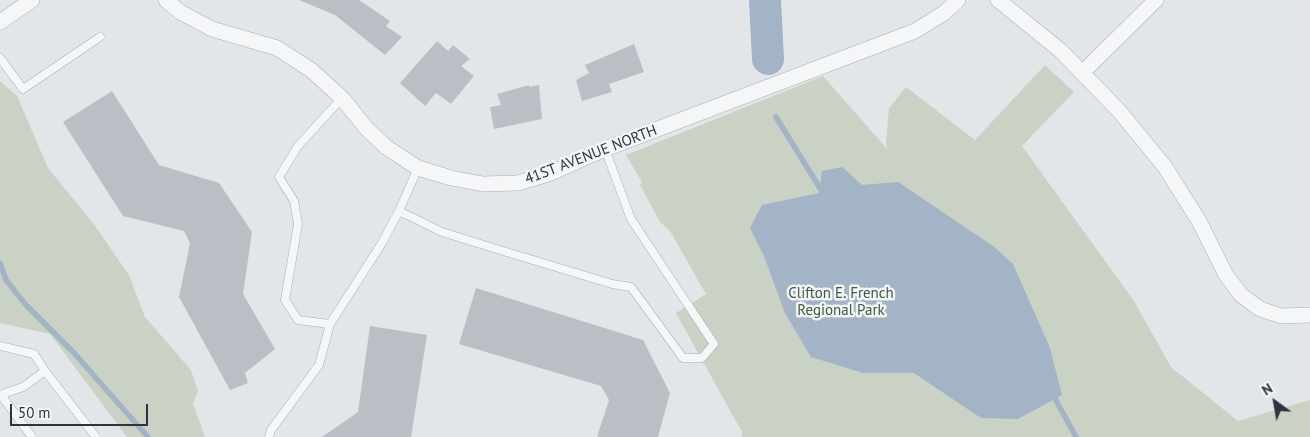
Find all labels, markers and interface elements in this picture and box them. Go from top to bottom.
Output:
street label: 41ST AVENUE NORTH [522,122,660,188]
park label: Clifton E. French Regional Park [788,285,894,320]
north arrow [1250,377,1300,427]
text: N [1258,379,1276,399]
scale bar [12,394,150,426]
text: 50 m [18,403,51,422]

